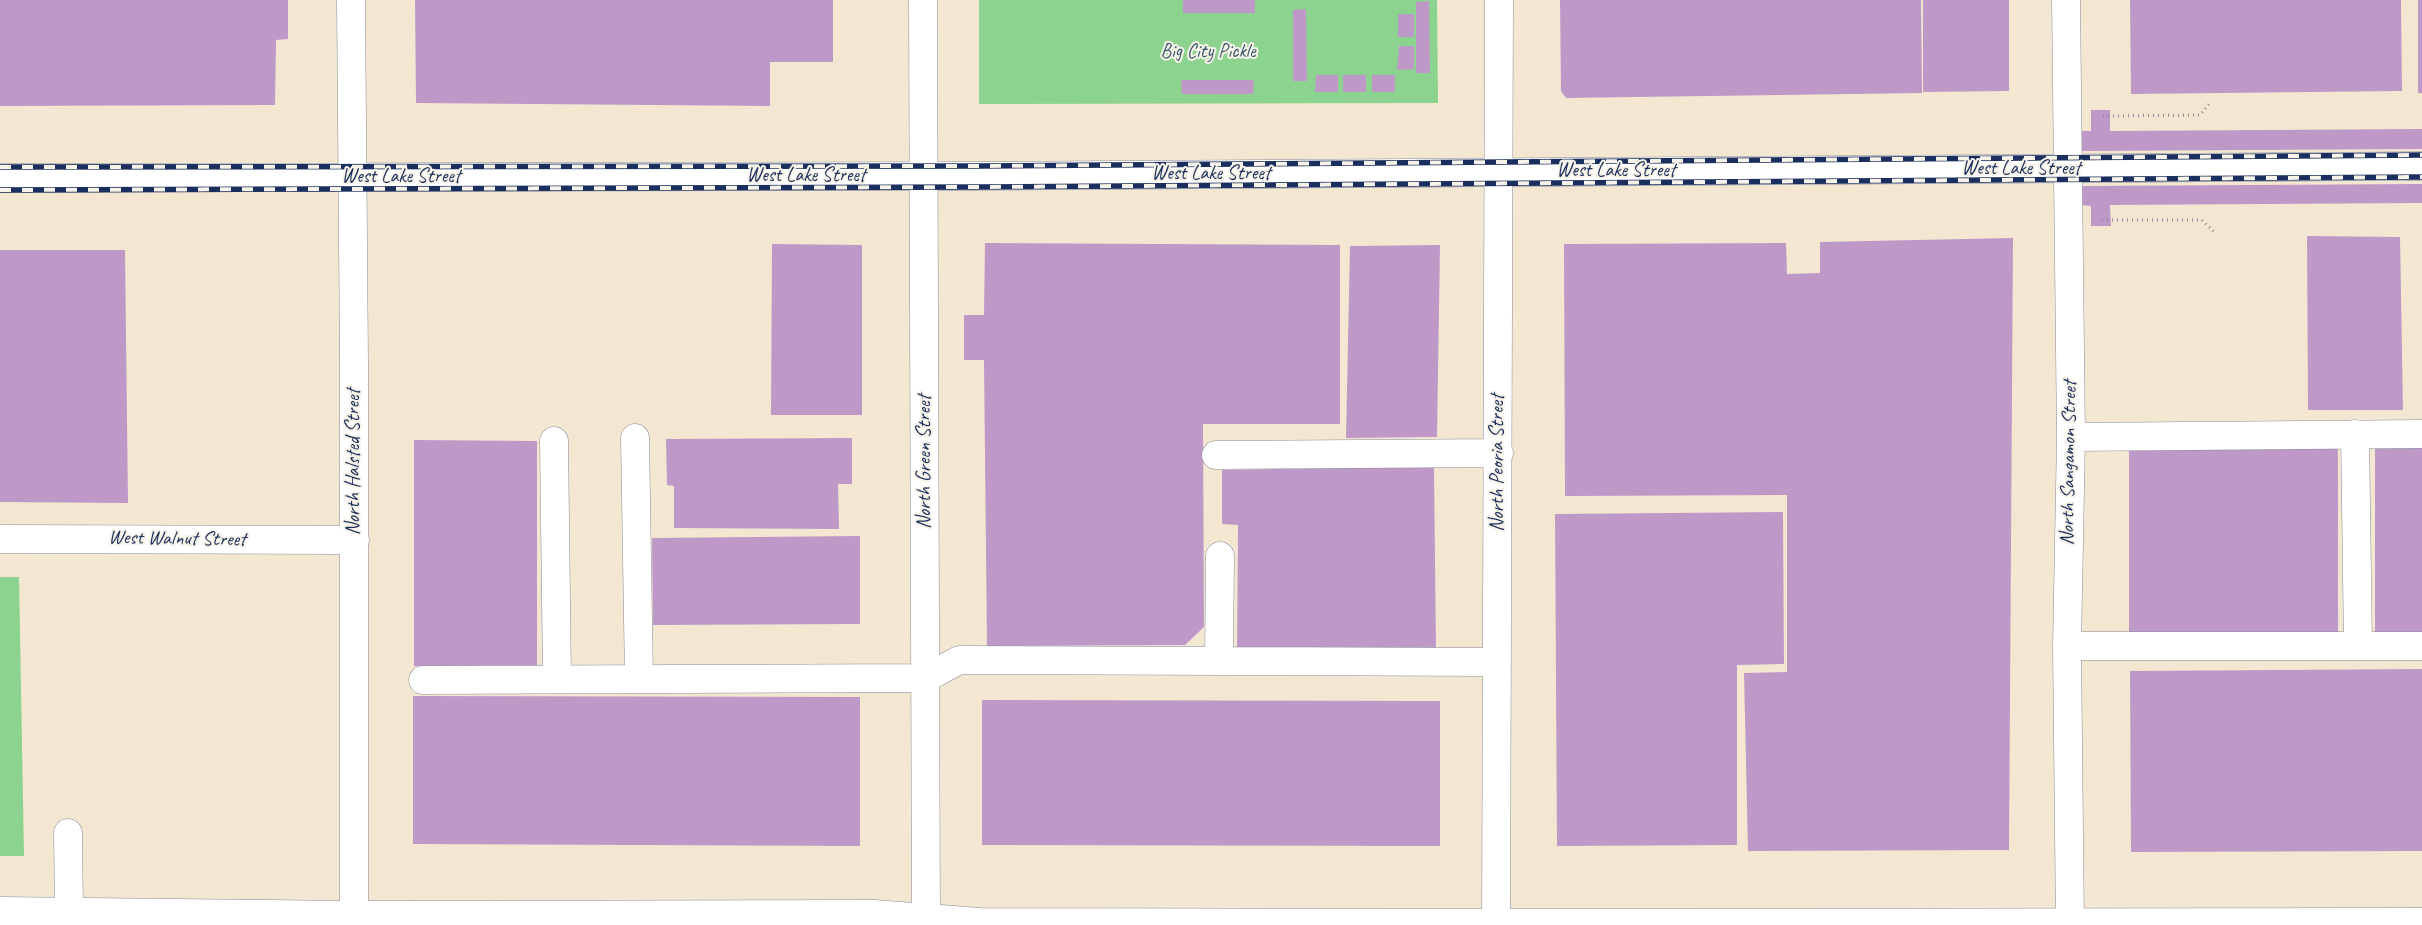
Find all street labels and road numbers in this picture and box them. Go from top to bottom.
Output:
street label: West Lake Street [1962,157,2080,181]
street label: West Lake Street [1557,159,1675,183]
street label: West Lake Street [1152,162,1270,186]
street label: West Lake Street [747,164,865,188]
street label: West Lake Street [342,165,460,189]
street label: North Sangamon Street [2056,380,2082,546]
street label: North Halsted Street [342,389,366,535]
street label: North Peoria Street [1486,394,1510,532]
street label: North Green Street [913,395,937,529]
street label: West Walnut Street [108,526,246,552]

